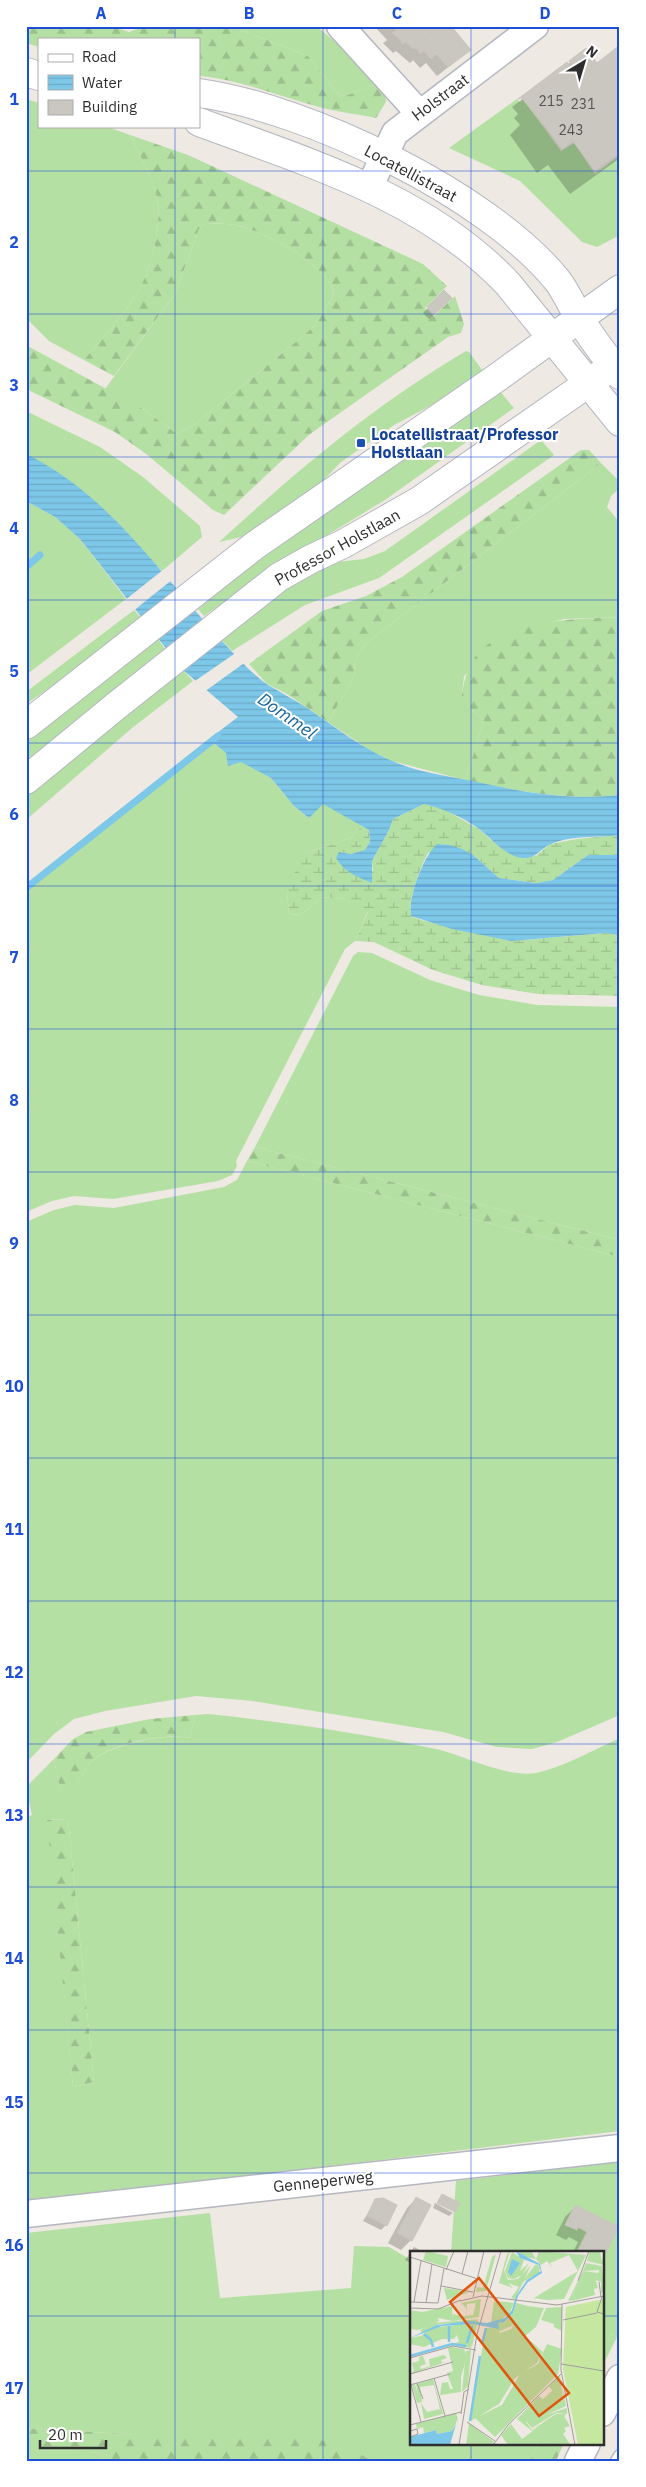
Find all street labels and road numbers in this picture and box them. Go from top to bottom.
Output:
street label: Holstraat [407,69,473,125]
street label: Locatellistraat [361,140,461,206]
street label: Professor Holstlaan [271,504,403,590]
street label: Genneperweg [272,2166,374,2196]

